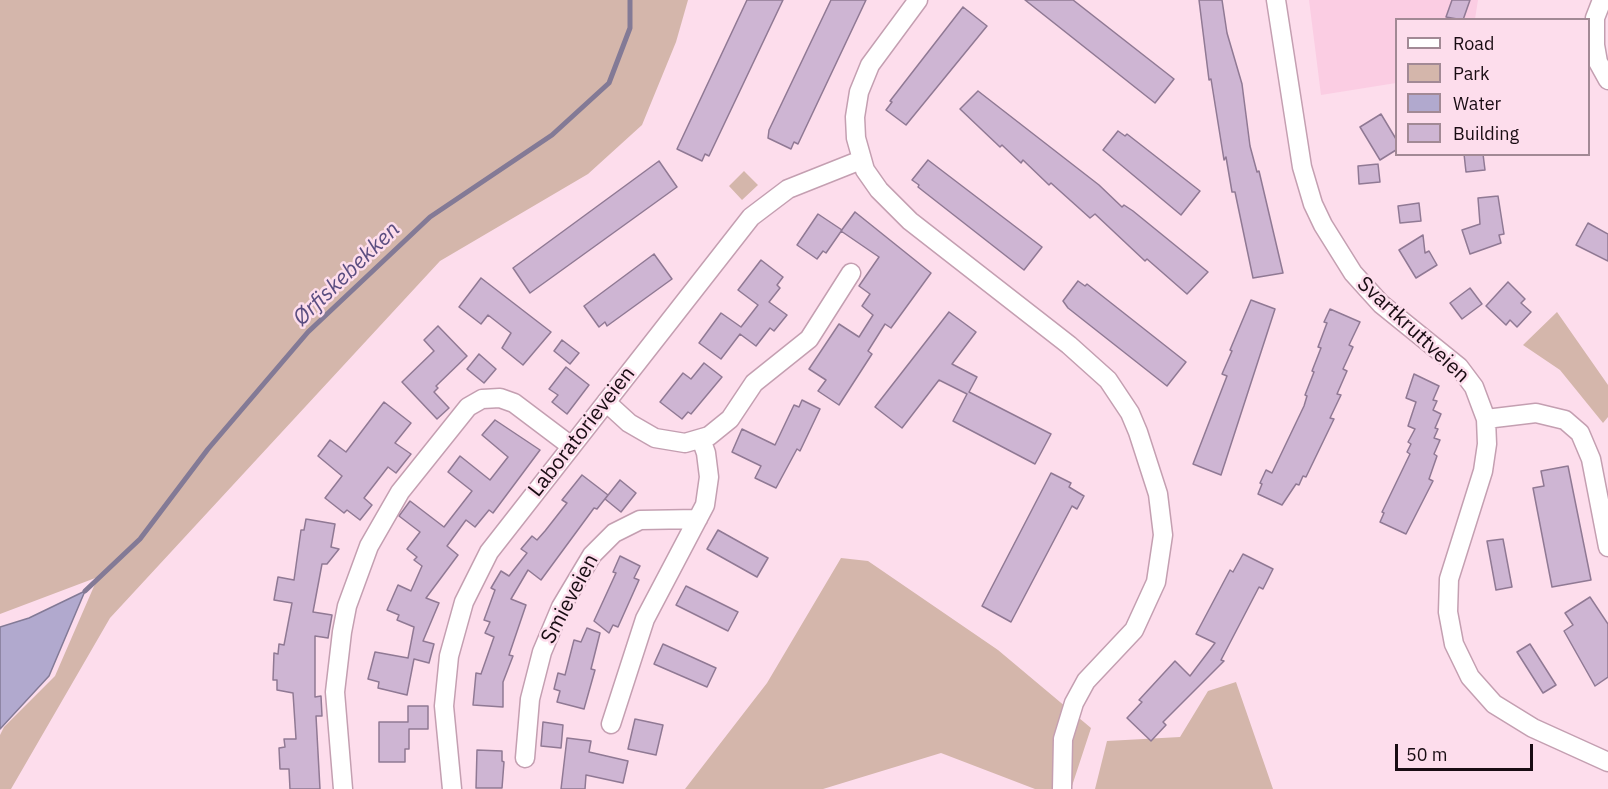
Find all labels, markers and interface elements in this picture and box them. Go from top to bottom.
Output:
legend [1395,18,1590,156]
text: Road [1453,32,1494,55]
text: Park [1453,62,1489,85]
text: Water [1453,92,1501,115]
text: Building [1453,122,1519,145]
water label: Ørfiskebekken [288,217,406,331]
street label: Svartkruttveien [1352,272,1474,388]
street label: Laboratorieveien [523,362,641,502]
street label: Smieveien [536,550,604,648]
scale bar [1398,732,1536,770]
text: 50 m [1406,743,1448,766]

